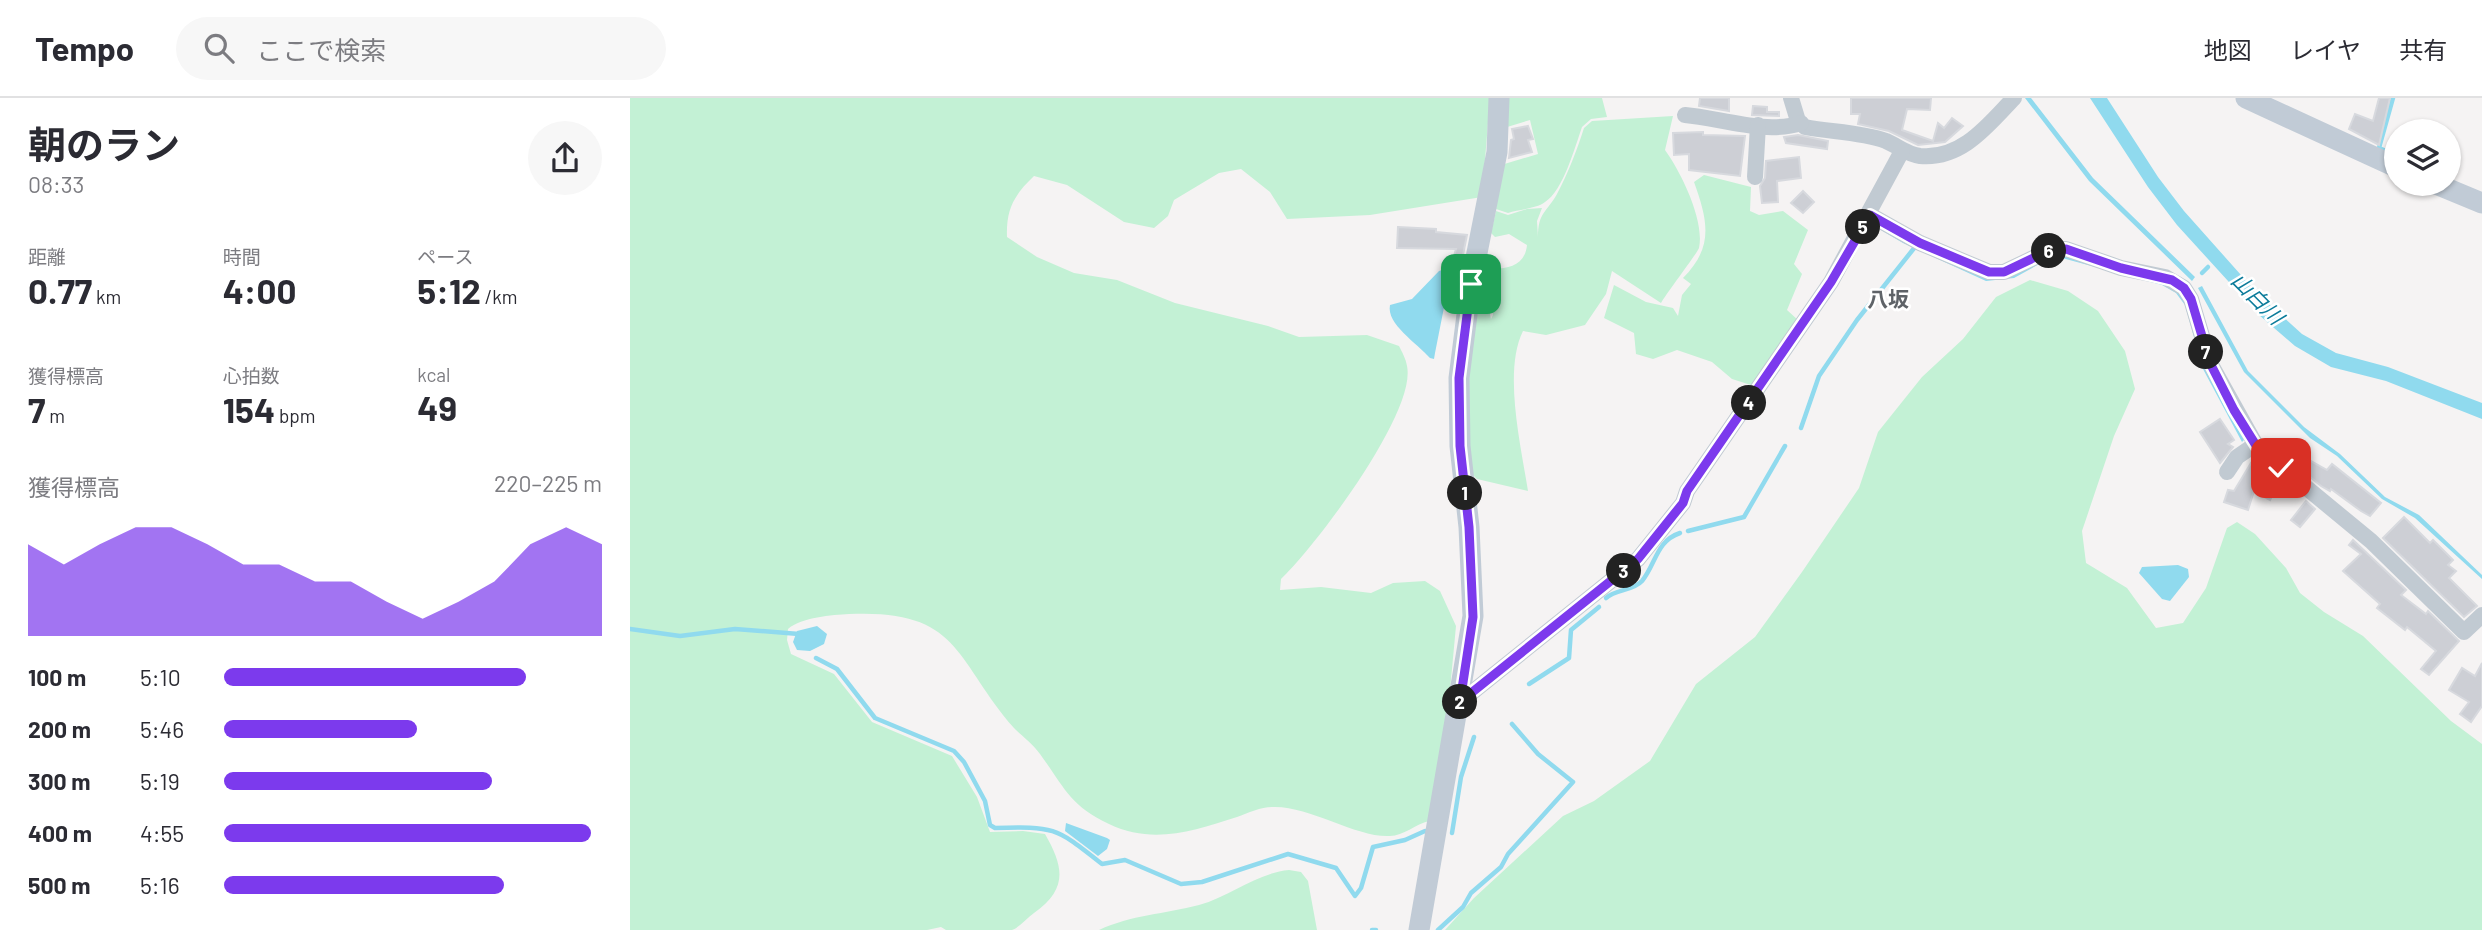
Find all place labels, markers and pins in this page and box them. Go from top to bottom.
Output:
pin: 5 [1846,209,1880,244]
pin: 6 [2032,234,2066,268]
pin [1441,254,1501,314]
pin: 7 [2188,334,2224,370]
pin: 4 [1732,386,1766,420]
pin [2251,438,2311,498]
pin: 1 [1448,476,1482,510]
pin: 3 [1606,554,1642,588]
pin: 2 [1442,684,1478,720]

